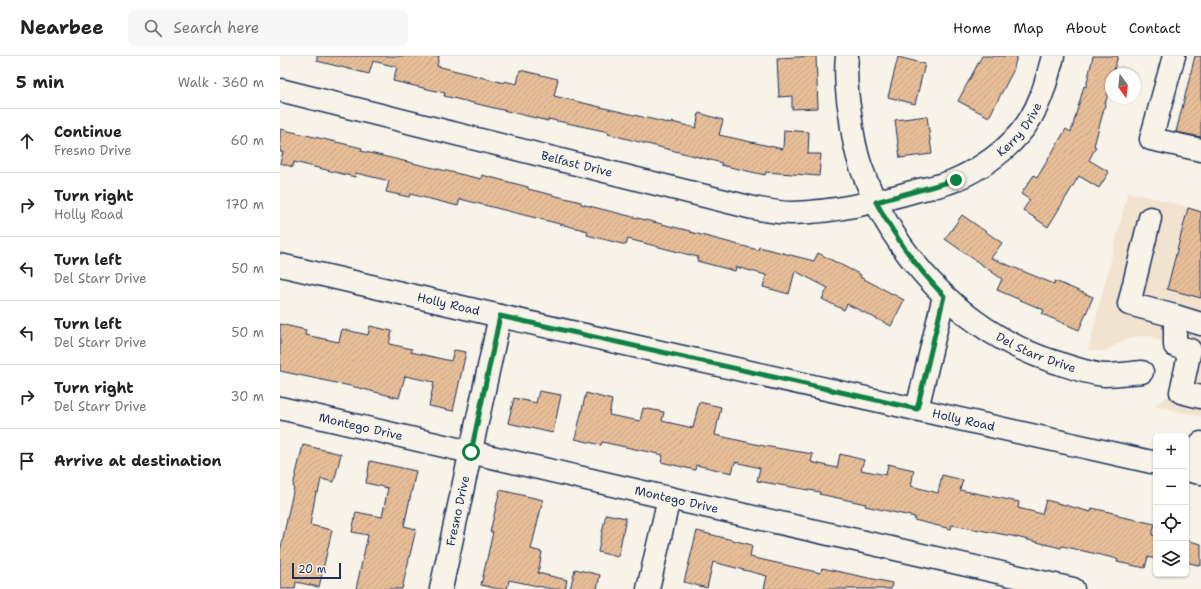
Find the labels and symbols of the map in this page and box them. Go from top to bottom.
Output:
north arrow [1105,68,1141,104]
street label: Kerry Drive [993,100,1046,160]
street label: Belfast Drive [540,147,614,181]
route end [947,171,965,189]
street label: Holly Road [416,289,482,319]
street label: Del Starr Drive [993,329,1078,376]
street label: Holly Road [931,405,997,435]
street label: Montego Drive [317,409,405,444]
route start [462,443,480,461]
street label: Fresno Drive [443,474,473,548]
street label: Montego Drive [633,482,720,517]
scale bar [292,561,341,580]

